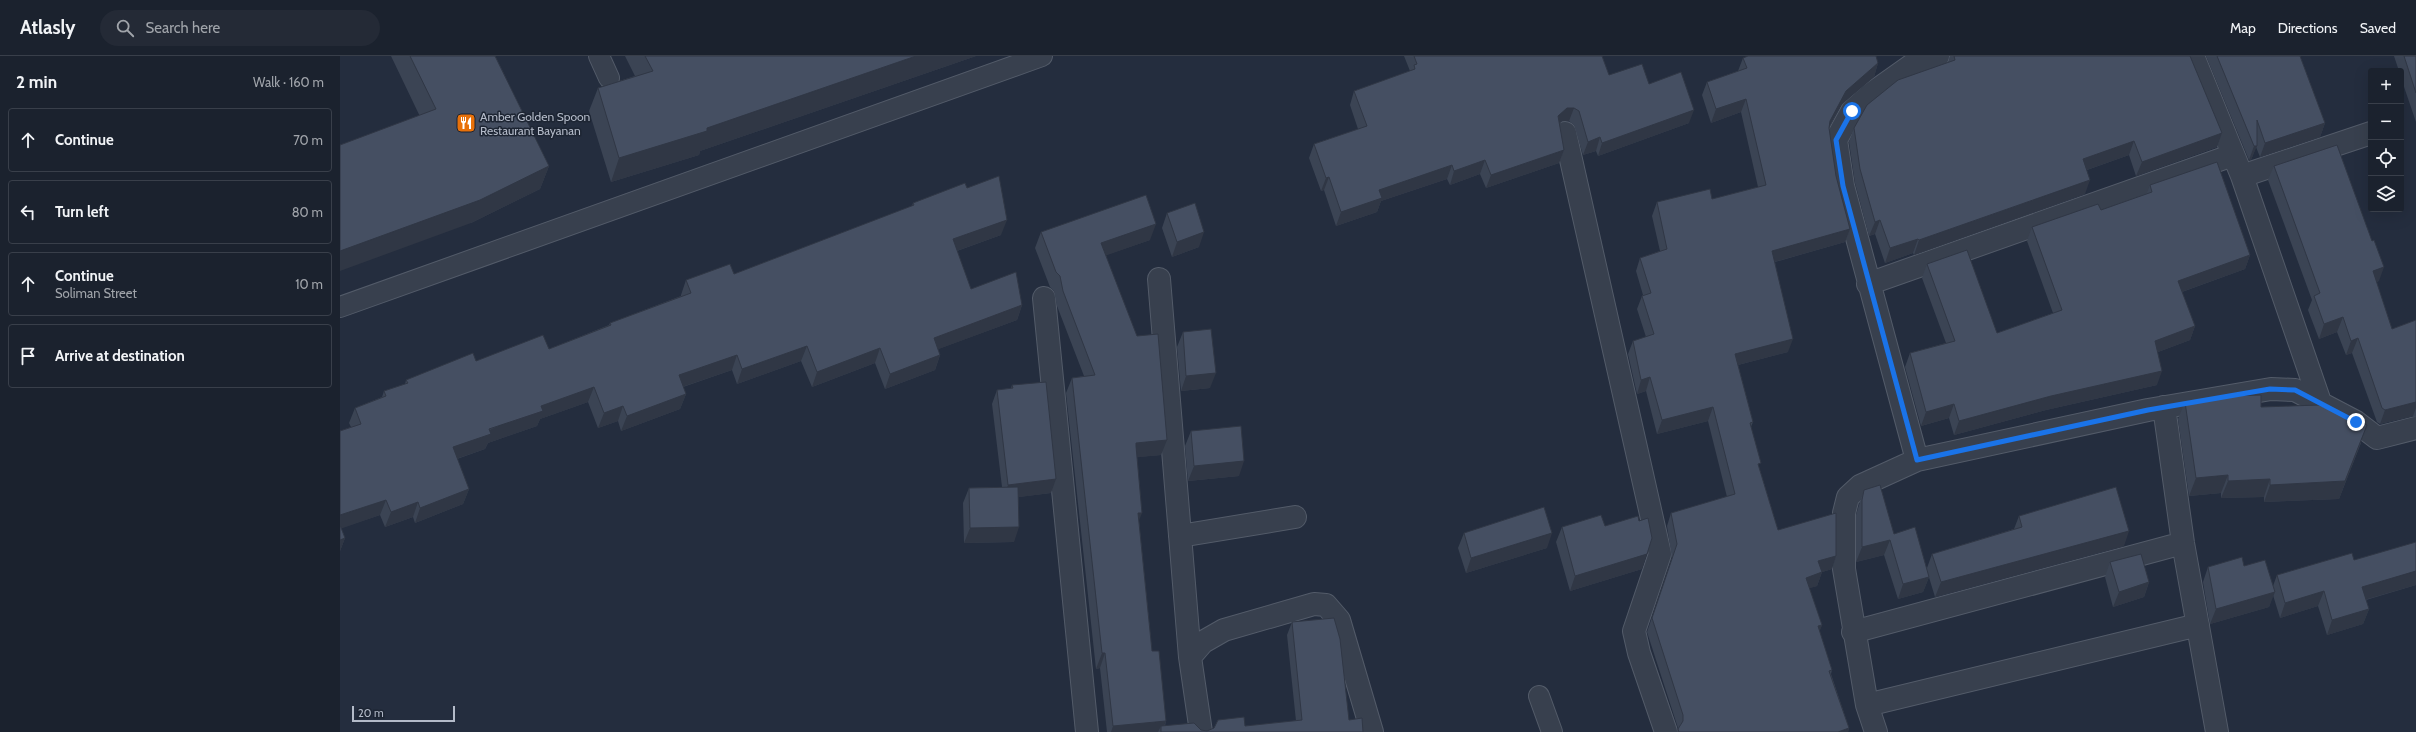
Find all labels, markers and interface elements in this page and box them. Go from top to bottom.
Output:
search box [100,10,380,46]
text: Atlasly [20,16,76,39]
icon: search [114,17,136,39]
text: Search here [146,19,220,37]
text: Map [2230,19,2256,37]
text: Directions [2278,19,2338,37]
text: Saved [2360,19,2396,37]
map controls [2368,68,2404,212]
button: + [2368,68,2404,104]
text: 2 min [16,72,57,92]
text: Walk · 160 m [253,74,324,90]
route start [1843,102,1861,120]
button: − [2368,104,2404,140]
place label: Amber Golden Spoon Restaurant Bayanan [480,109,591,138]
restaurant icon: Amber Golden Spoon Restaurant Bayanan [455,112,477,134]
icon: ahead [17,129,39,151]
text: Continue [55,131,114,149]
text: 70 m [293,132,323,148]
button: locate [2368,140,2404,176]
button: layers [2368,176,2404,212]
icon: left [17,201,39,223]
text: Turn left [55,203,109,221]
text: 80 m [292,204,323,220]
text: Continue [55,267,114,285]
icon: ahead [17,273,39,295]
text: 10 m [295,276,323,292]
text: Soliman Street [55,285,137,301]
icon: arrive [17,345,39,367]
text: Arrive at destination [55,347,185,365]
route end [2347,413,2365,431]
scale bar [352,704,455,723]
text: 20 m [358,706,384,720]

